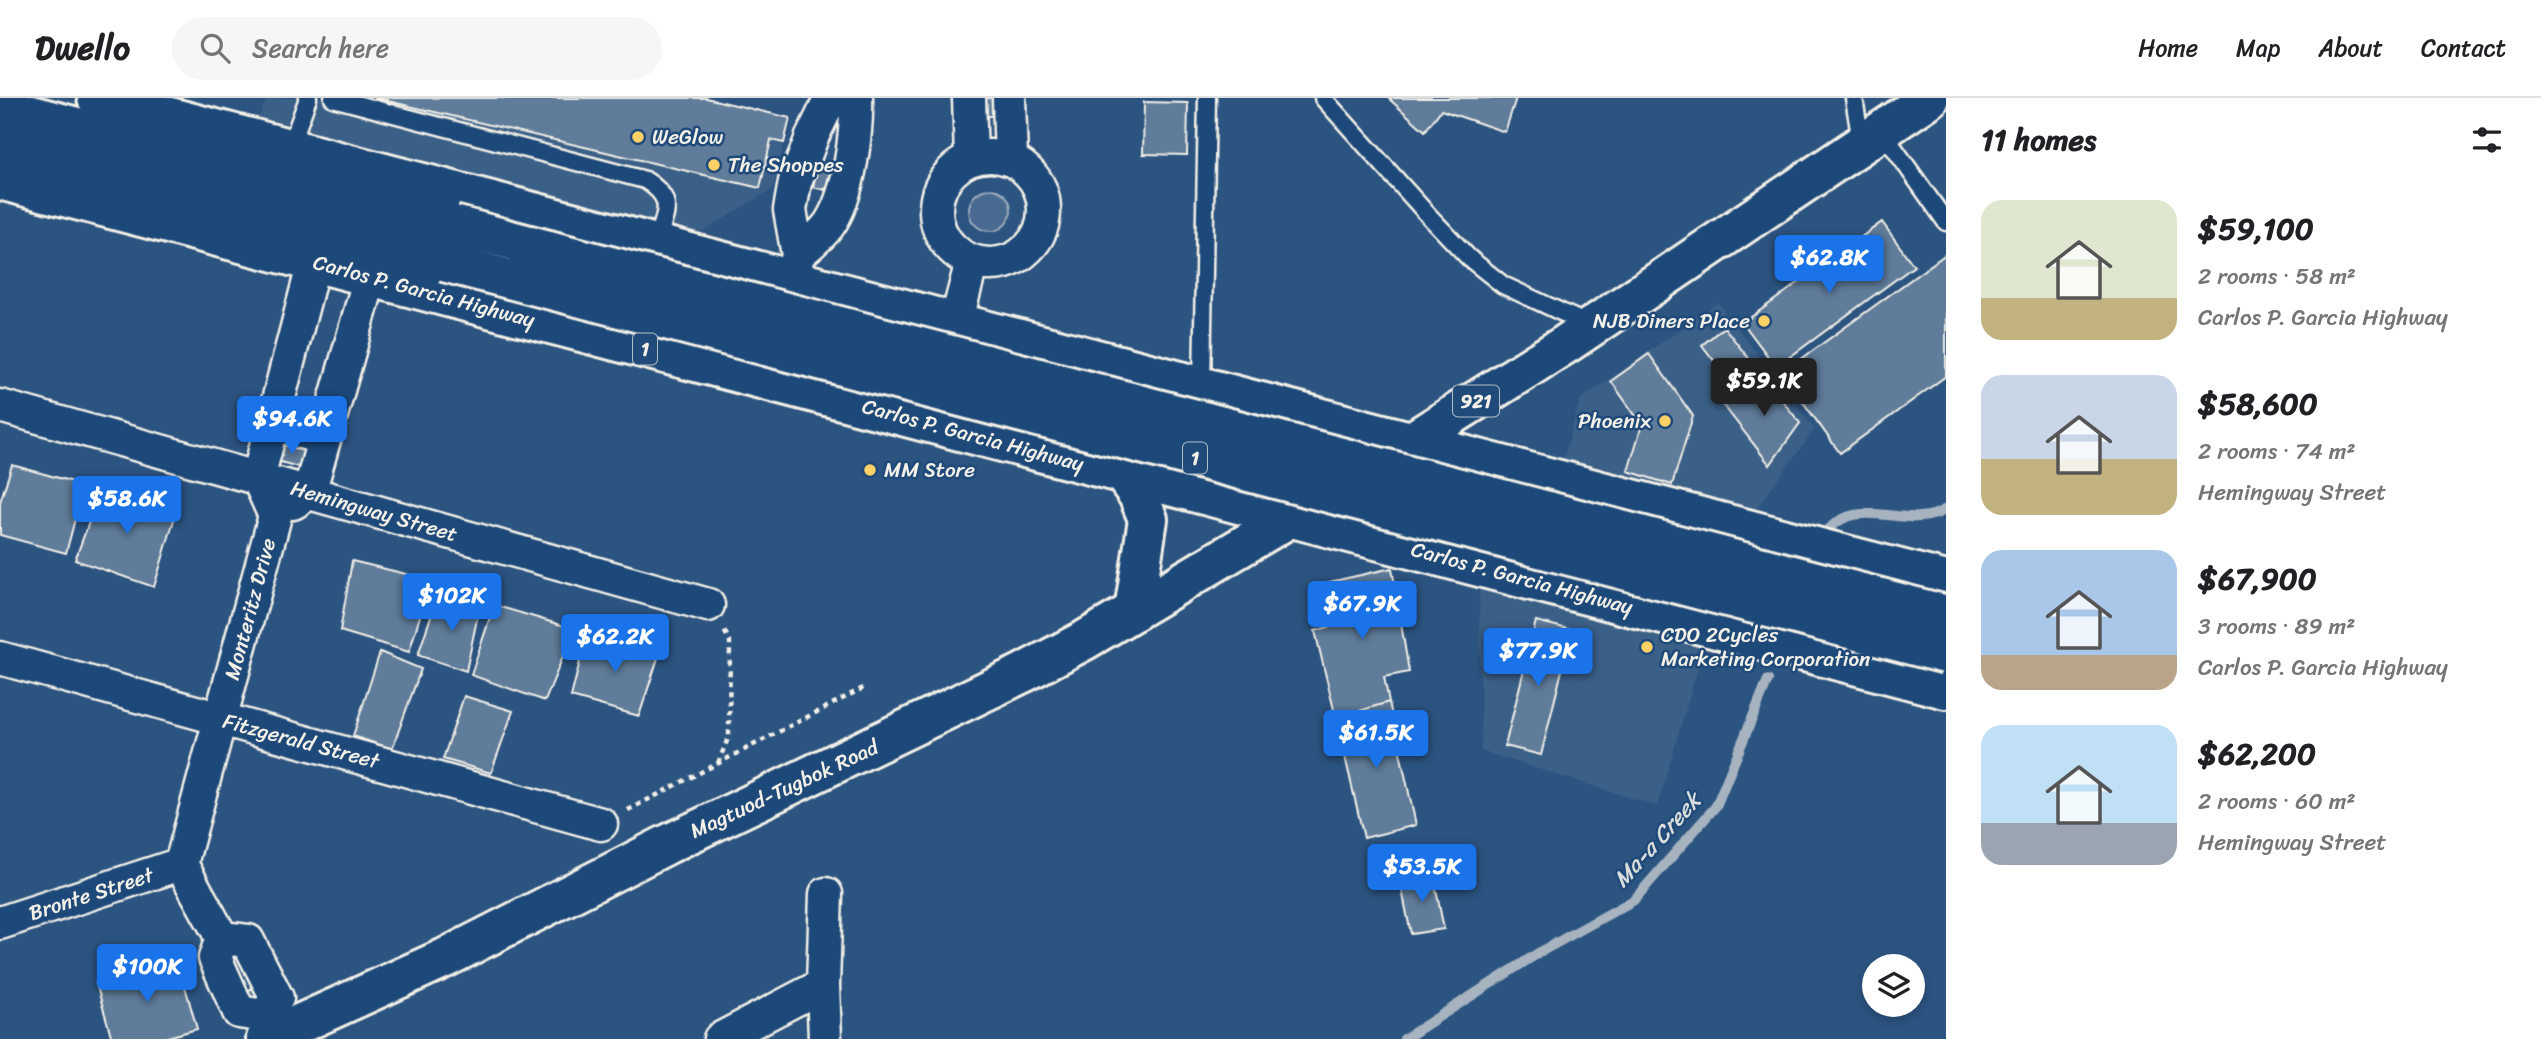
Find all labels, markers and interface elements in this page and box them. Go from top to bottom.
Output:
search box [172,17,662,80]
text: Dwello [35,19,130,77]
text: Search here [252,25,389,71]
text: Home [2138,27,2198,69]
text: Map [2236,27,2280,69]
text: About [2318,27,2383,69]
text: Contact [2421,27,2506,69]
icon: search [196,29,234,67]
text: 11 homes [1981,113,2096,167]
place label: WeGlow [652,118,724,156]
icon: filters [2468,121,2506,159]
marker: WeGlow [630,129,646,145]
place label: The Shoppes [728,146,844,184]
marker: The Shoppes [706,157,722,173]
text: $59,100 [2198,202,2314,256]
icon: home [2037,228,2121,312]
pin: $62.8K [1772,236,1886,295]
text: $62.8K [1791,237,1867,278]
street label: Carlos P. Garcia Highway [309,243,539,339]
text: 2 rooms · 58 m² [2198,256,2356,297]
text: Carlos P. Garcia Highway [2198,297,2448,338]
place label: NJB Diners Place [1593,302,1750,340]
marker: NJB Diners Place [1756,313,1772,329]
road number: 1 [633,333,657,364]
pin: $59.1K [1707,358,1821,418]
text: $59.1K [1727,360,1801,401]
text: $58,600 [2198,377,2318,431]
road number: 921 [1453,386,1499,416]
street label: Carlos P. Garcia Highway [858,387,1088,483]
pin: $94.6K [235,396,349,456]
text: $94.6K [253,398,331,439]
place label: Phoenix [1578,402,1651,440]
icon: home [2037,403,2121,487]
marker: Phoenix [1657,413,1673,429]
text: 2 rooms · 74 m² [2198,431,2355,472]
road number: 1 [1183,442,1207,474]
place label: MM Store [884,451,975,489]
marker: MM Store [862,462,878,478]
street label: Hemingway Street [286,469,462,553]
text: Hemingway Street [2198,472,2386,513]
pin: $58.6K [70,476,184,536]
text: $58.6K [88,478,166,519]
street label: Carlos P. Garcia Highway [1407,530,1637,626]
street label: Monteritz Drive [213,534,287,684]
text: $67,900 [2198,552,2317,606]
pin: $102K [403,574,501,633]
text: $102K [418,575,486,616]
icon: home [2037,578,2121,662]
pin: $67.9K [1305,582,1419,641]
text: $67.9K [1324,583,1400,624]
text: 3 rooms · 89 m² [2198,606,2355,647]
pin: $62.2K [558,614,672,674]
text: $62.2K [577,616,653,657]
place label: CDO 2Cycles Marketing Corporation [1661,616,1870,678]
pin: $77.9K [1481,628,1595,688]
text: $77.9K [1500,630,1576,671]
marker: CDO 2Cycles Marketing Corporation [1639,639,1655,655]
text: Carlos P. Garcia Highway [2198,647,2448,688]
street label: Fitzgerald Street [219,702,385,781]
pin: $61.5K [1319,710,1433,770]
text: $61.5K [1339,712,1413,753]
text: $62,200 [2198,727,2316,781]
street label: Magtuod-Tugbok Road [683,728,887,849]
icon: home [2037,753,2121,837]
water label: Ma-a Creek [1602,781,1713,897]
text: 2 rooms · 60 m² [2198,781,2356,822]
text: Hemingway Street [2198,822,2386,863]
pin: $53.5K [1365,844,1479,904]
text: $53.5K [1383,846,1461,887]
street label: Bronte Street [24,856,160,932]
pin: $100K [98,944,196,1004]
text: $100K [113,946,181,987]
map controls [1862,954,1925,1017]
button: layers [1862,954,1925,1017]

